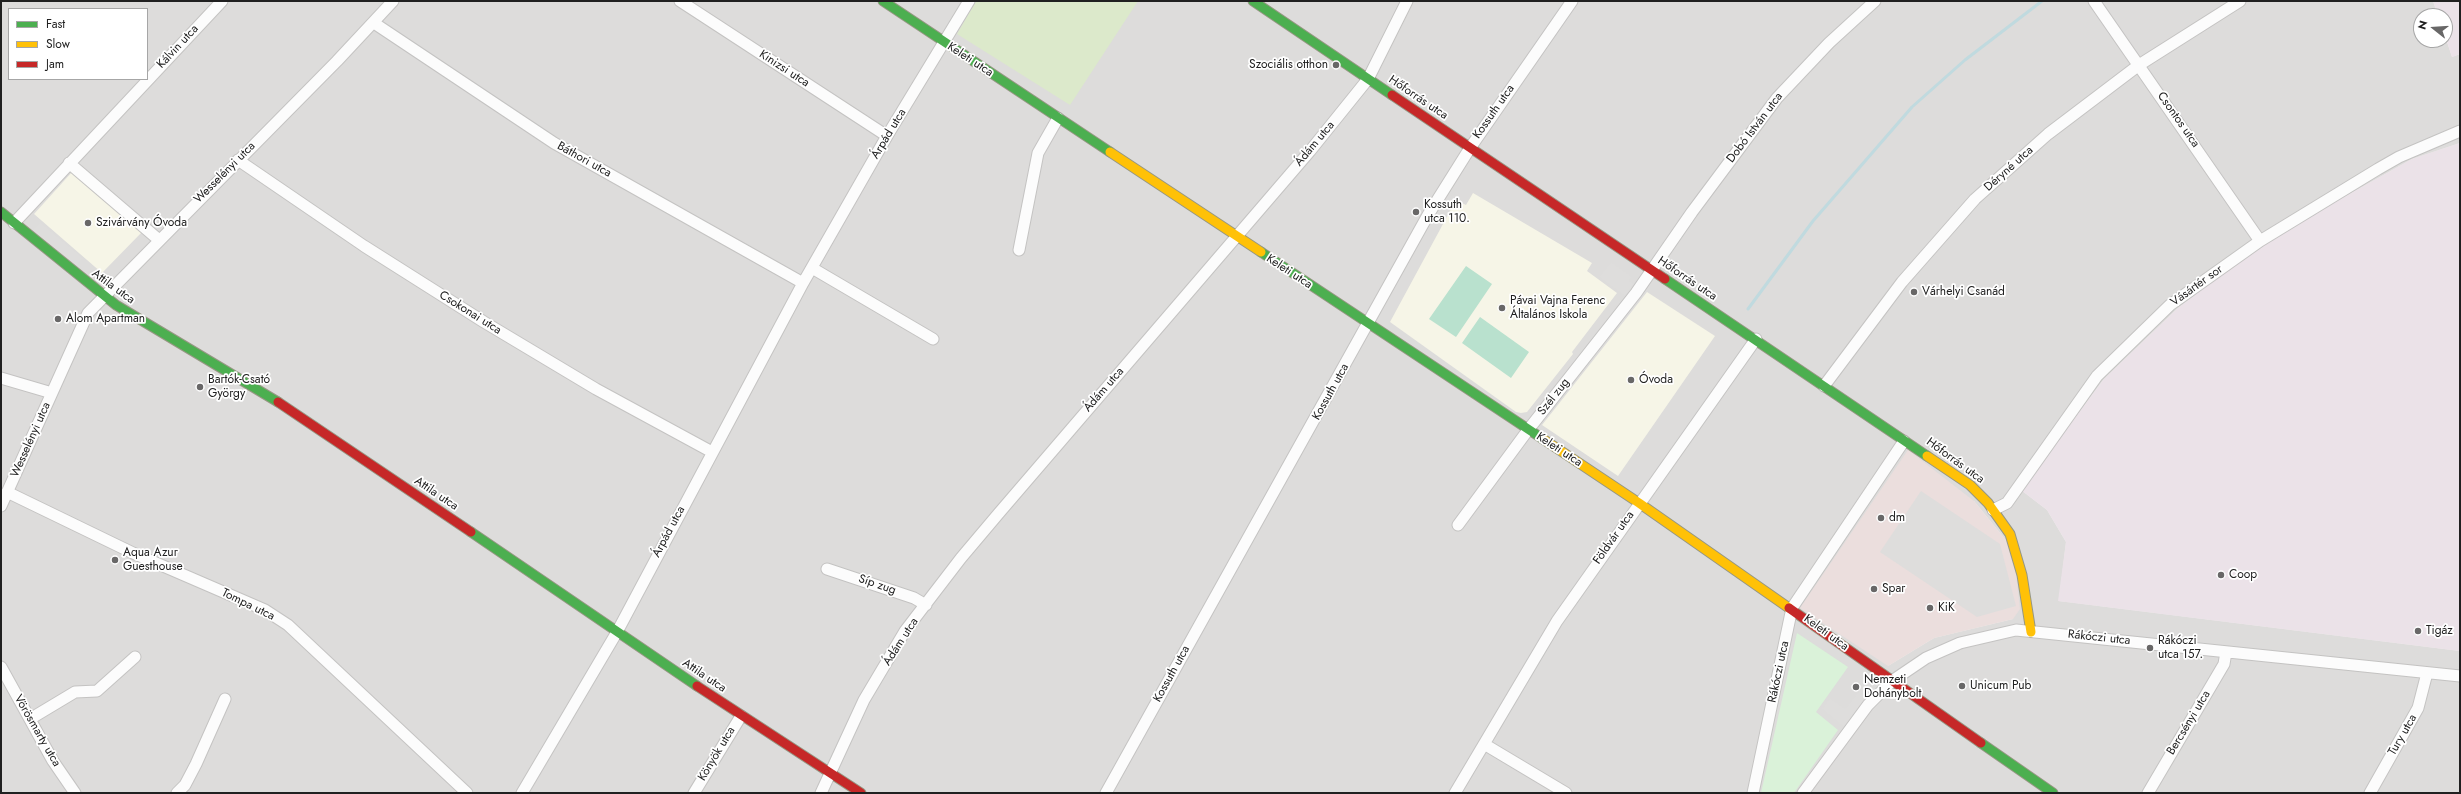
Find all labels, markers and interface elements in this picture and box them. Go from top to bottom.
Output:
legend [8,8,148,80]
north arrow [2413,8,2453,48]
text: Fast [46,15,65,33]
text: N [2414,18,2431,31]
street label: Kálvin utca [154,22,202,72]
text: Slow [46,35,70,53]
street label: Keleti utca [944,40,996,80]
street label: Kinizsi utca [756,47,812,91]
text: Jam [46,55,64,73]
place label: Szociális otthon [1249,58,1328,72]
marker: Szociális otthon [1331,60,1341,70]
street label: Hőforrás utca [1386,73,1450,123]
street label: Kossuth utca [1470,82,1518,142]
street label: Csontos utca [2154,89,2202,151]
street label: Dobó István utca [1724,90,1786,166]
street label: Árpád utca [868,106,910,162]
street label: Ádám utca [1292,119,1338,169]
street label: Wesselényi utca [191,139,259,207]
street label: Báthori utca [554,139,614,181]
street label: Déryné utca [1982,143,2036,195]
place label: Kossuth utca 110. [1424,198,1470,226]
marker: Kossuth utca 110. [1411,207,1421,217]
place label: Szivárvány Óvoda [96,216,187,230]
marker: Szivárvány Óvoda [83,218,93,228]
street label: Keleti utca [1263,252,1315,292]
street label: Hőforrás utca [1655,254,1719,304]
street label: Vásártér sor [2168,262,2226,310]
street label: Attila utca [89,267,137,307]
place label: Várhelyi Csanád [1922,285,2005,299]
marker: Várhelyi Csanád [1909,287,1919,297]
street label: Csokonai utca [436,288,504,338]
place label: Pávai Vajna Ferenc Általános Iskola [1510,294,1605,322]
marker: Pávai Vajna Ferenc Általános Iskola [1497,303,1507,313]
place label: Alom Apartman [66,312,145,326]
marker: Alom Apartman [53,314,63,324]
street label: Kossuth utca [1310,361,1352,423]
street label: Ádám utca [1081,365,1127,415]
place label: Bartók-Csató György [208,373,270,401]
place label: Óvoda [1639,373,1673,387]
marker: Óvoda [1626,375,1636,385]
street label: Szél zug [1535,376,1573,418]
marker: Bartók-Csató György [195,382,205,392]
street label: Wesselényi utca [8,400,54,480]
street label: Keleti utca [1533,430,1585,470]
street label: Hőforrás utca [1923,435,1987,487]
street label: Attila utca [411,474,461,514]
street label: Árpád utca [650,504,688,560]
street label: Földvár utca [1591,509,1637,567]
place label: dm [1889,511,1905,525]
marker: dm [1876,513,1886,523]
place label: Aqua Azur Guesthouse [123,546,183,574]
marker: Aqua Azur Guesthouse [110,555,120,565]
place label: Coop [2229,568,2257,582]
marker: Coop [2216,570,2226,580]
street label: Síp zug [856,572,898,598]
place label: Spar [1882,582,1905,596]
marker: Spar [1869,584,1879,594]
street label: Tompa utca [219,586,277,624]
place label: KiK [1938,601,1955,615]
marker: KiK [1925,603,1935,613]
street label: Keleti utca [1801,612,1851,654]
street label: Ádám utca [880,615,922,669]
place label: Tigáz [2426,624,2453,638]
marker: Tigáz [2413,626,2423,636]
street label: Rákóczi utca [2067,628,2131,648]
place label: Rákóczi utca 157. [2158,634,2203,662]
street label: Rákóczi utca [1765,640,1793,704]
street label: Kossuth utca [1151,643,1193,705]
marker: Rákóczi utca 157. [2145,643,2155,653]
street label: Attila utca [679,656,729,696]
place label: Nemzeti Dohánybolt [1864,673,1921,701]
place label: Unicum Pub [1970,679,2031,693]
marker: Unicum Pub [1957,681,1967,691]
marker: Nemzeti Dohánybolt [1851,682,1861,692]
street label: Bercsényi utca [2164,688,2214,758]
street label: Vörösmarty utca [11,693,63,769]
street label: Tury utca [2386,712,2420,758]
street label: Könyök utca [695,724,739,784]

